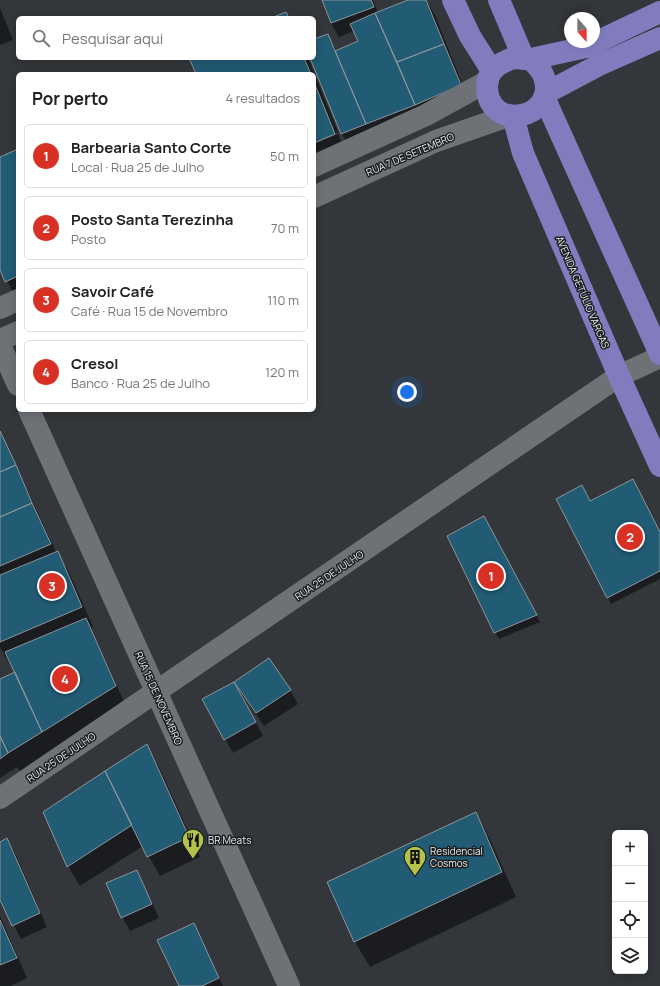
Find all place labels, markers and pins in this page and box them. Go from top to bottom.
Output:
pin: 2 [617,522,643,552]
pin: 1 [478,561,504,591]
pin: 3 [39,571,65,601]
pin: 4 [52,664,78,694]
restaurant icon: BR Meats [180,827,206,860]
place label: BR Meats [208,833,251,847]
building icon: Residencial Cosmos [402,844,428,877]
place label: Residencial Cosmos [430,844,483,870]

